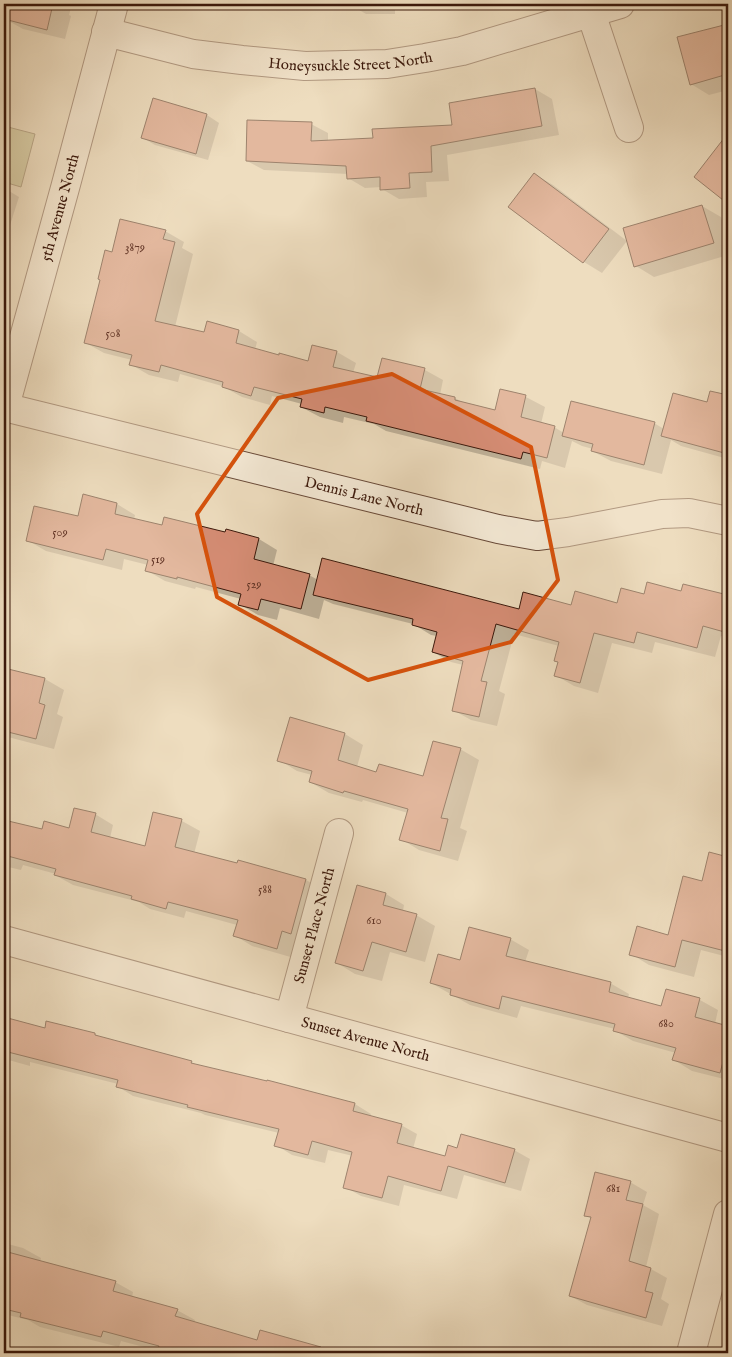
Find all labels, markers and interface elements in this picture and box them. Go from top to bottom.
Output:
street label: Honeysuckle Street North [268,47,434,76]
street label: 5th Avenue North [36,152,83,263]
house number: 3879 [125,240,145,255]
house number: 508 [106,326,121,341]
street label: Dennis Lane North [303,472,426,520]
house number: 509 [52,525,68,540]
house number: 519 [151,552,165,567]
house number: 529 [246,577,262,592]
street label: Sunset Place North [289,865,339,985]
house number: 588 [258,882,272,897]
house number: 610 [366,913,382,928]
street label: Sunset Avenue North [299,1012,432,1066]
house number: 680 [658,1016,674,1031]
house number: 681 [606,1181,620,1196]

